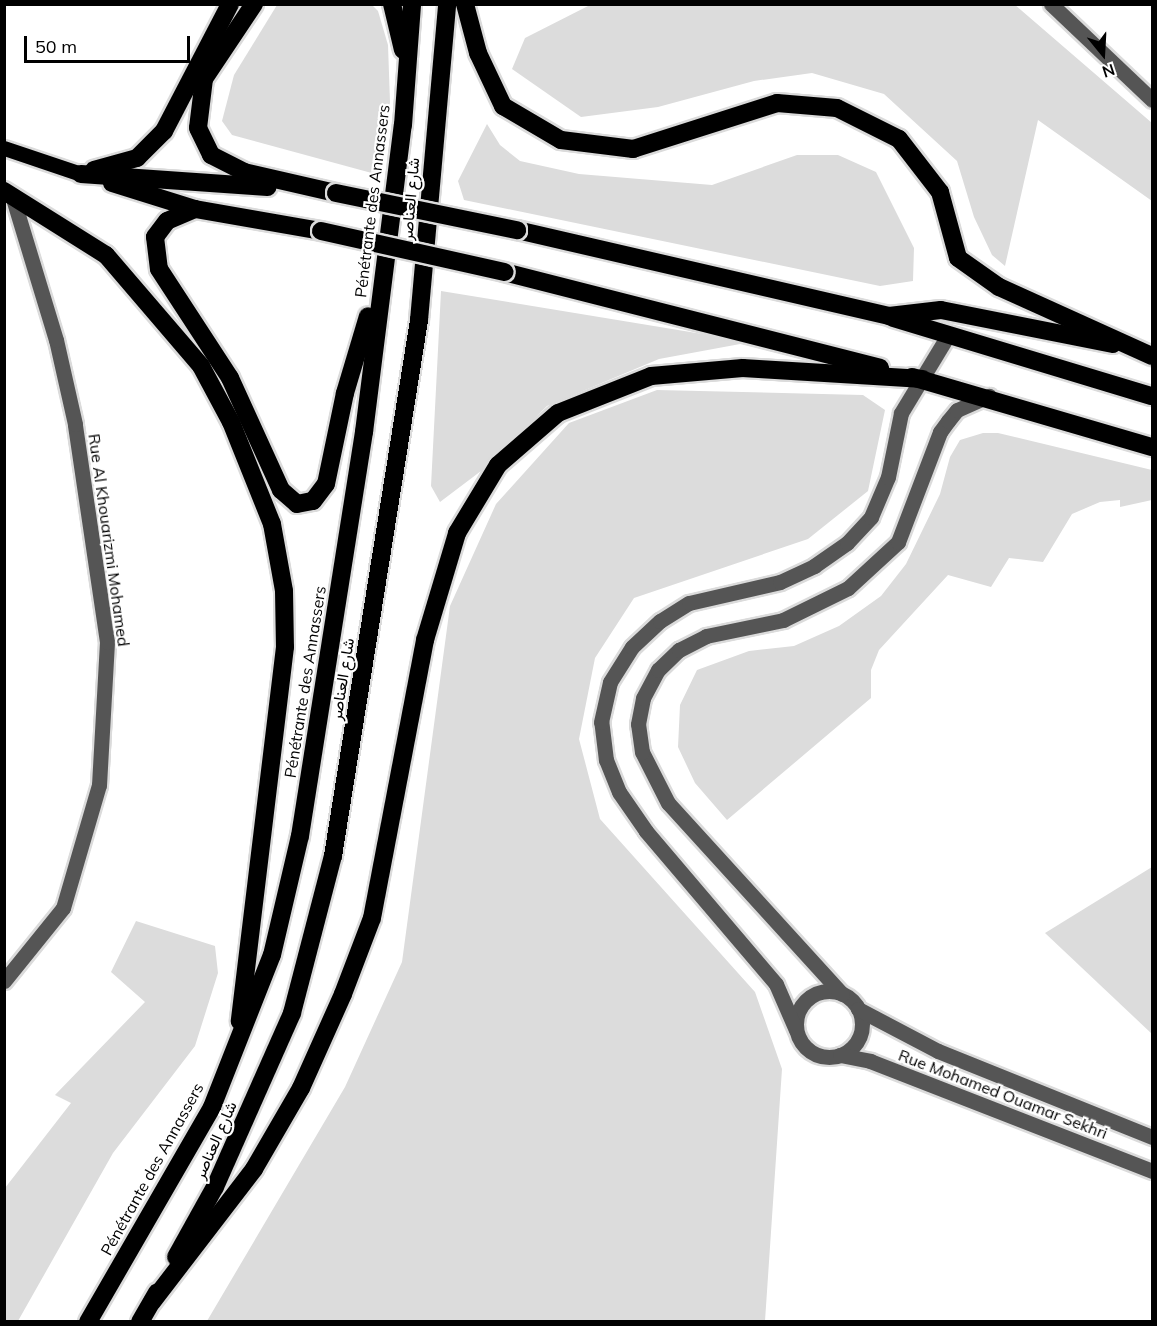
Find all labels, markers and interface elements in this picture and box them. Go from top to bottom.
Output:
scale bar [27,24,194,62]
north arrow [1073,24,1133,84]
text: 50 m [35,35,77,58]
text: N [1100,60,1117,82]
street label: Pénétrante des Annassers [351,103,393,299]
street label: شارع العناصر [397,157,423,241]
street label: Rue Al Khouarizmi Mohamed [85,432,133,648]
street label: Pénétrante des Annassers [280,585,330,779]
street label: شارع العناصر [326,637,358,721]
street label: Rue Mohamed Ouamar Sekhri [896,1045,1110,1143]
street label: Pénétrante des Annassers [97,1079,207,1259]
street label: شارع العناصر [189,1098,241,1182]

